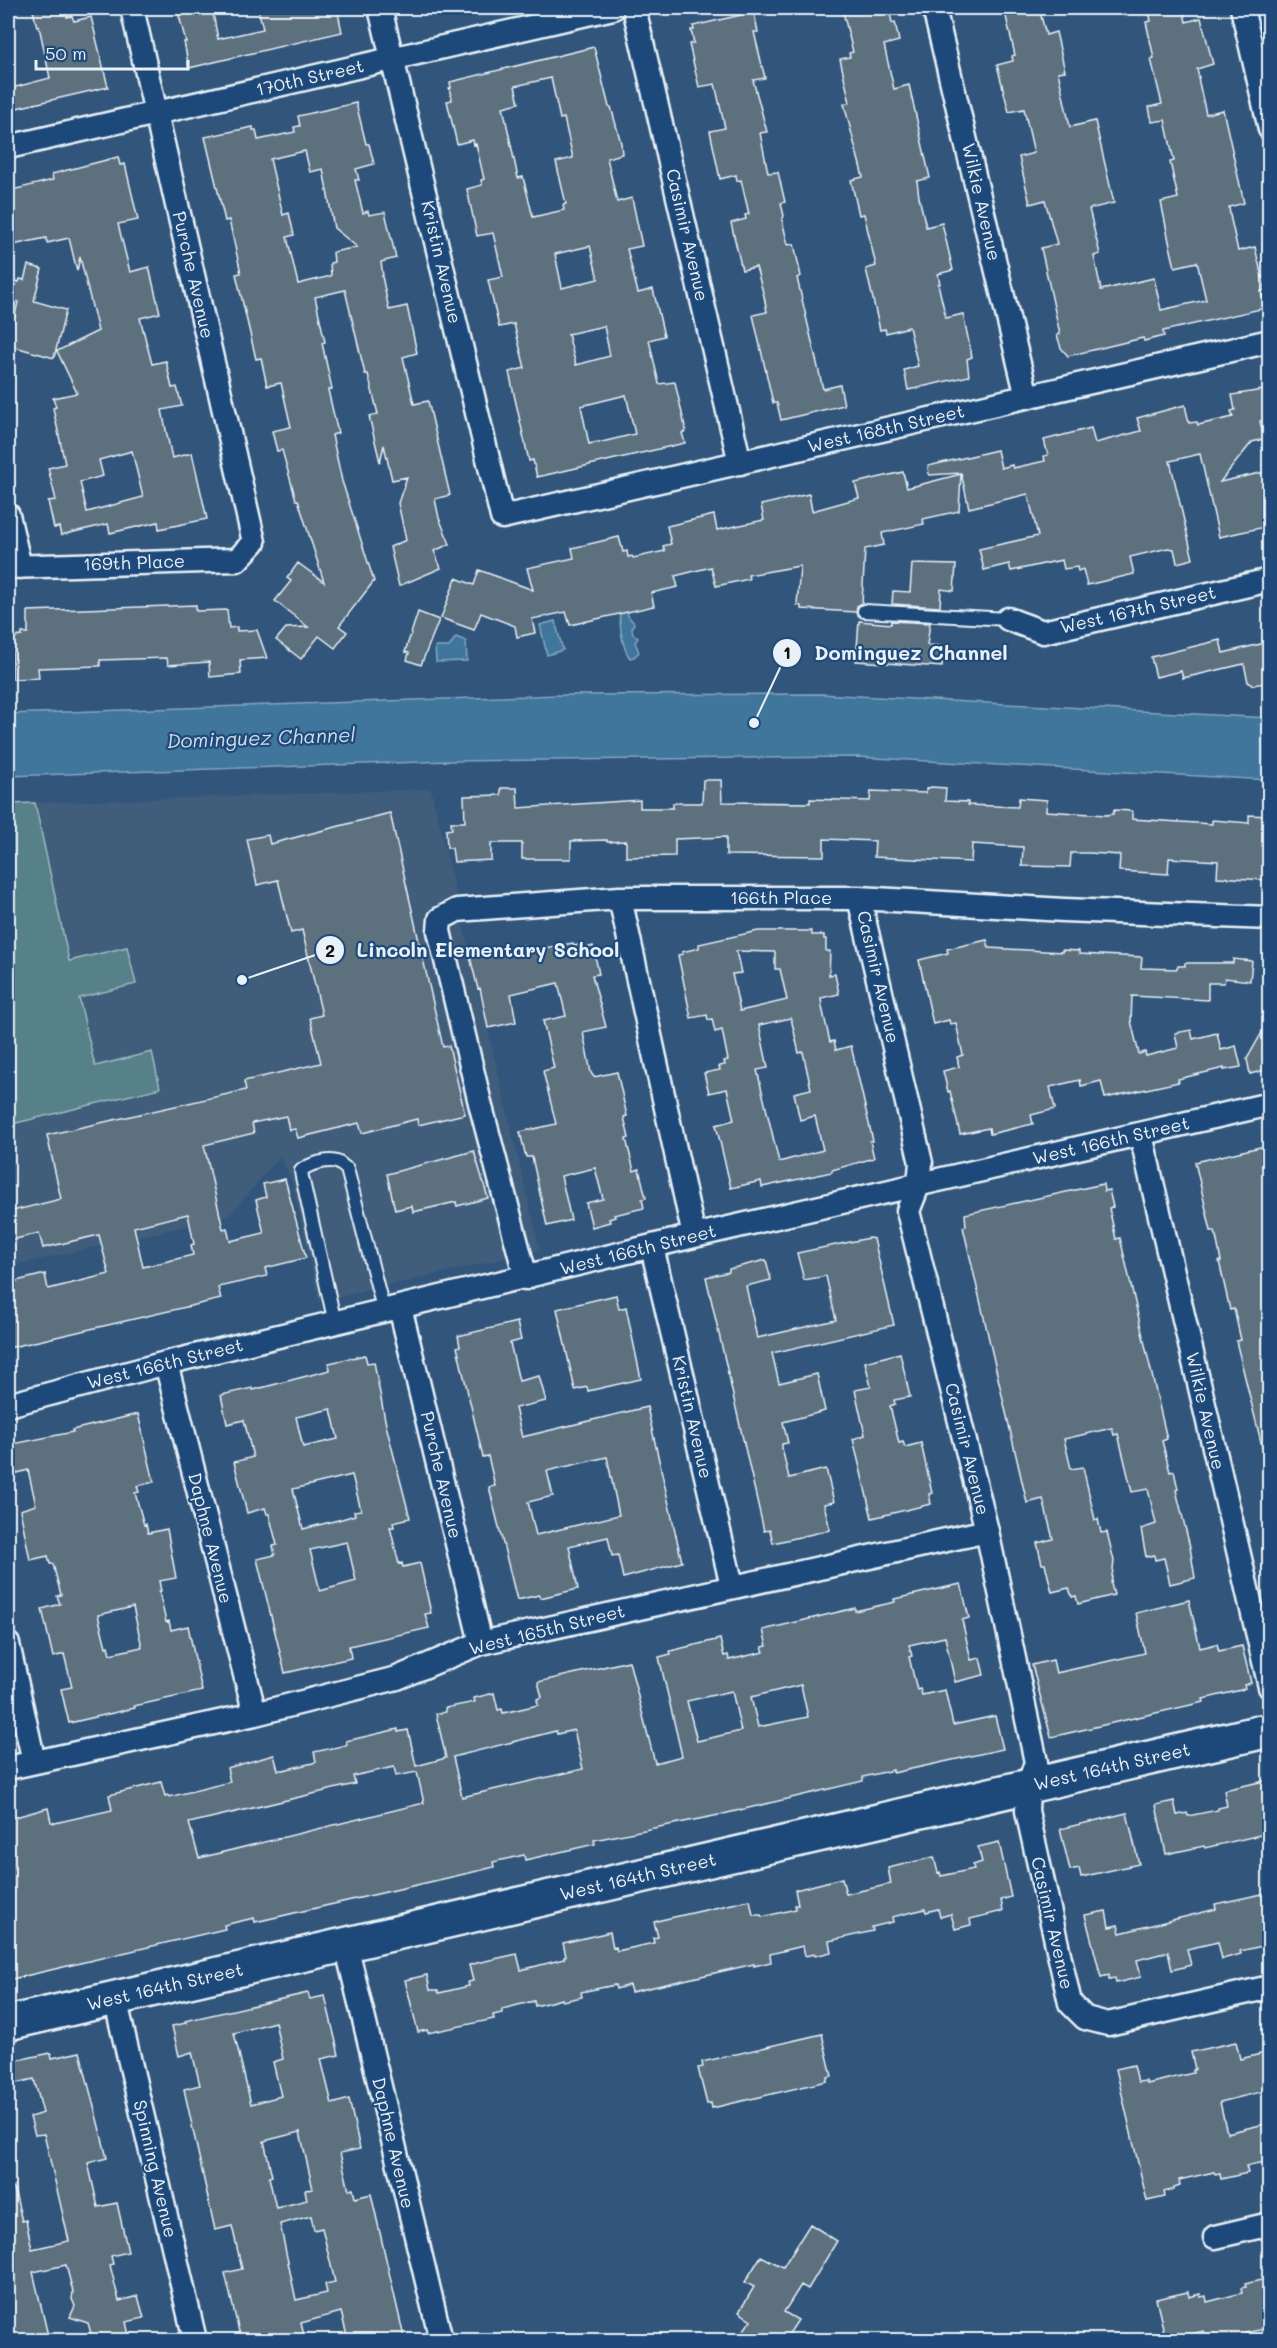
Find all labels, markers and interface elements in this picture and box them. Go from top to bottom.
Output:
scale bar [36,33,188,71]
text: 50 m [45,41,87,65]
street label: 170th Street [253,53,366,101]
street label: Wilkie Avenue [957,141,1007,263]
street label: Casimir Avenue [661,166,715,303]
street label: Kristin Avenue [416,198,468,326]
street label: Purche Avenue [168,209,220,341]
street label: West 168th Street [805,398,967,458]
street label: 169th Place [83,548,185,576]
street label: West 167th Street [1057,579,1218,639]
callout: Dominguez Channel [772,634,1019,672]
text: Dominguez Channel [814,639,1008,665]
text: 1 [783,640,791,664]
water label: Dominguez Channel [166,721,356,753]
street label: 166th Place [730,885,832,909]
street label: Casimir Avenue [852,908,906,1045]
callout: Lincoln Elementary School [315,931,632,969]
text: Lincoln Elementary School [357,936,619,962]
text: 2 [325,938,335,962]
street label: West 166th Street [1030,1110,1192,1170]
street label: West 166th Street [557,1218,718,1280]
street label: West 166th Street [84,1332,245,1394]
street label: Wilkie Avenue [1181,1350,1231,1472]
street label: Kristin Avenue [667,1353,719,1481]
street label: Casimir Avenue [940,1380,996,1517]
street label: Purche Avenue [416,1409,468,1541]
street label: Daphne Avenue [183,1470,239,1606]
street label: West 165th Street [466,1598,627,1660]
street label: West 164th Street [1031,1736,1192,1796]
street label: West 164th Street [557,1846,718,1906]
street label: Casimir Avenue [1026,1854,1080,1991]
street label: West 164th Street [84,1956,245,2016]
street label: Daphne Avenue [367,2075,421,2211]
street label: Spinning Avenue [128,2098,183,2240]

